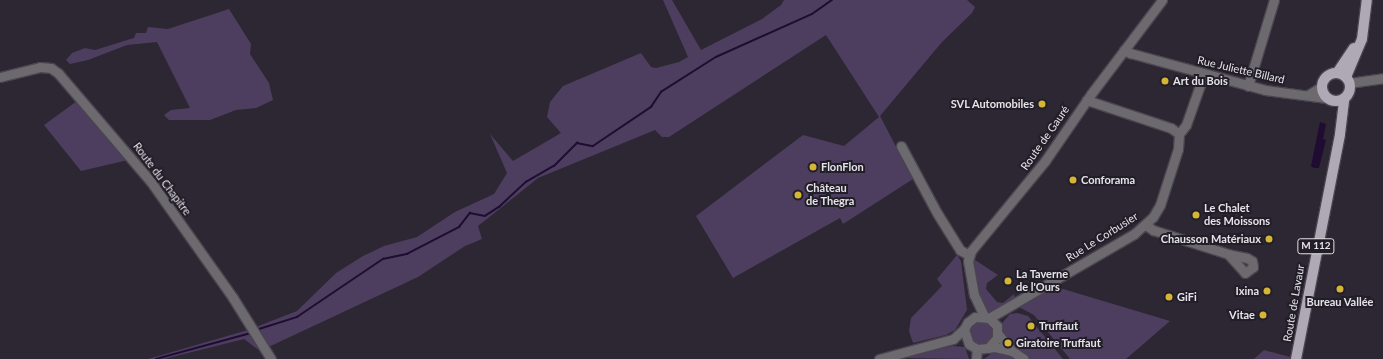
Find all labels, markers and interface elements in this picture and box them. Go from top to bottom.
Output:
street label: Rue Juliette Billard [1196,54,1286,86]
place label: Art du Bois [1173,74,1228,88]
marker: Art du Bois [1160,76,1170,86]
place label: SVL Automobiles [950,97,1034,111]
marker: SVL Automobiles [1037,99,1047,109]
street label: Route de Gauré [1018,103,1072,173]
street label: Route du Chapitre [130,140,194,218]
place label: FlonFlon [821,160,864,174]
marker: FlonFlon [808,162,818,172]
place label: Conforama [1081,173,1135,187]
marker: Conforama [1068,175,1078,185]
place label: Château de Thegra [806,182,855,208]
marker: Château de Thegra [793,190,803,200]
place label: Le Chalet des Moissons [1204,202,1270,228]
street label: Rue Le Corbusier [1064,210,1140,264]
marker: Le Chalet des Moissons [1191,210,1201,220]
place label: Chausson Matériaux [1161,232,1261,246]
marker: Chausson Matériaux [1264,234,1274,244]
road number: M 112 [1297,238,1335,254]
street label: Route de Lavaur [1281,263,1307,343]
place label: La Taverne de l'Ours [1016,268,1068,294]
marker: La Taverne de l'Ours [1003,276,1013,286]
place label: Ixina [1235,284,1259,298]
marker: Bureau Vallée [1335,284,1345,294]
marker: Ixina [1262,286,1272,296]
place label: GiFi [1177,290,1197,304]
marker: GiFi [1164,292,1174,302]
place label: Bureau Vallée [1306,295,1374,309]
place label: Vitae [1229,308,1255,322]
marker: Vitae [1258,310,1268,320]
place label: Truffaut [1039,319,1078,333]
marker: Truffaut [1026,321,1036,331]
place label: Giratoire Truffaut [1016,336,1101,350]
marker: Giratoire Truffaut [1003,338,1013,348]

